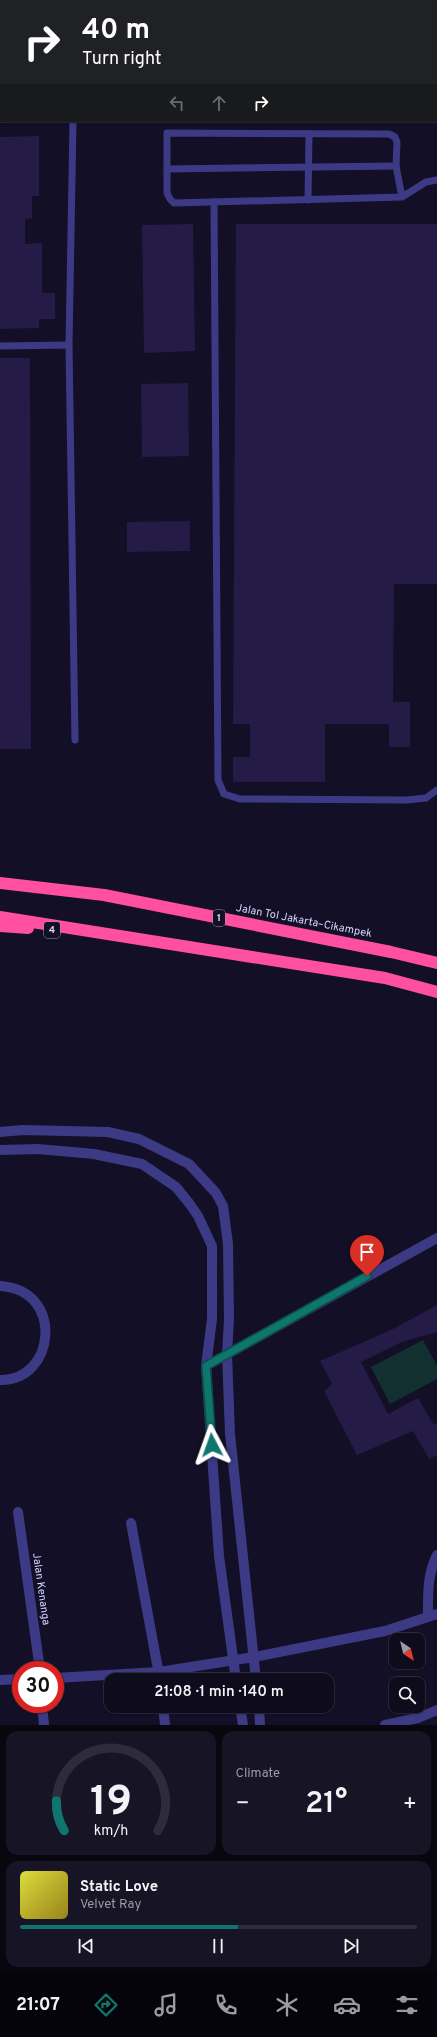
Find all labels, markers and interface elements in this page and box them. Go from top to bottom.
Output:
text: 40 m [82,13,150,49]
icon: right [16,16,68,68]
text: Turn right [82,48,162,71]
icon: left [166,92,188,114]
icon: ahead [208,92,230,114]
icon: right [250,92,272,114]
street label: Jalan Tol Jakarta–Cikampek [235,901,373,941]
road number: 1 [213,910,225,926]
road number: 4 [44,922,60,938]
pin [350,1235,384,1276]
icon: arrive [356,1241,378,1263]
position arrow [191,1424,233,1466]
street label: Jalan Kenanga [29,1552,53,1626]
north arrow [389,1633,425,1669]
map controls [389,1633,425,1713]
speed limit sign: 30 [12,1661,64,1713]
button: search [389,1677,425,1713]
text: 21:08 · 1 min · 140 m [154,1683,284,1702]
text: Climate [236,1766,280,1782]
text: 19 [90,1777,132,1830]
text: 21° [305,1786,348,1823]
text: − [236,1791,250,1818]
text: + [403,1791,417,1818]
text: km/h [93,1822,128,1840]
text: Static Love [80,1878,158,1897]
text: Velvet Ray [80,1897,141,1913]
icon: previous [75,1935,97,1957]
icon: pause [207,1935,229,1957]
icon: next [340,1935,362,1957]
icon: directions [92,1991,120,2019]
icon: music [152,1991,180,2019]
icon: phone [212,1991,240,2019]
icon: climate [273,1991,301,2019]
icon: car [333,1991,361,2019]
icon: filters [393,1991,421,2019]
text: 21:07 [16,1994,60,2017]

